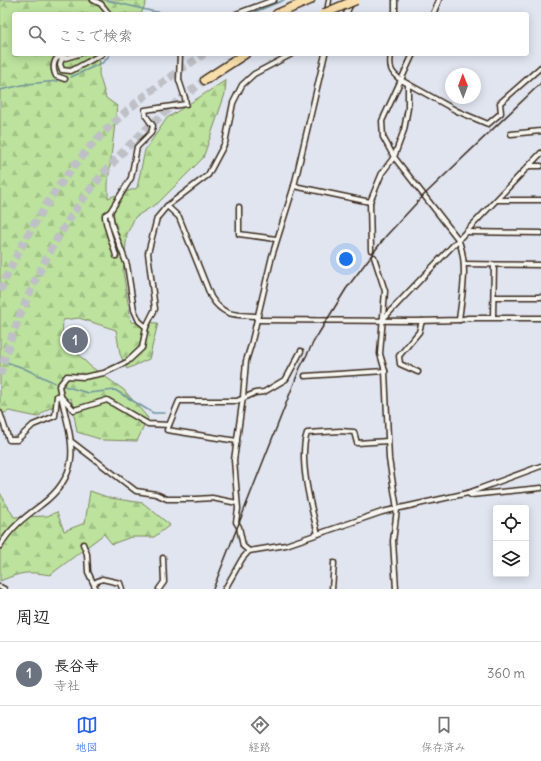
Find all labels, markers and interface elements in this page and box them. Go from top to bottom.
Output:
search box [12,12,529,56]
icon: search [26,23,48,45]
text: ここで検索 [58,26,133,45]
north arrow [445,68,481,104]
your location [336,249,356,269]
pin: 1 [62,325,88,355]
map controls [493,505,529,577]
button: locate [493,505,529,541]
button: layers [493,541,529,577]
text: 周辺 [16,606,50,628]
text: 長谷寺 [54,656,99,675]
text: 1 [26,665,32,682]
text: 360 m [487,665,525,682]
text: 寺社 [54,677,80,694]
tab: 地図 [76,714,98,754]
tab: 経路 [249,714,271,754]
tab: 保存済み [422,714,466,754]

